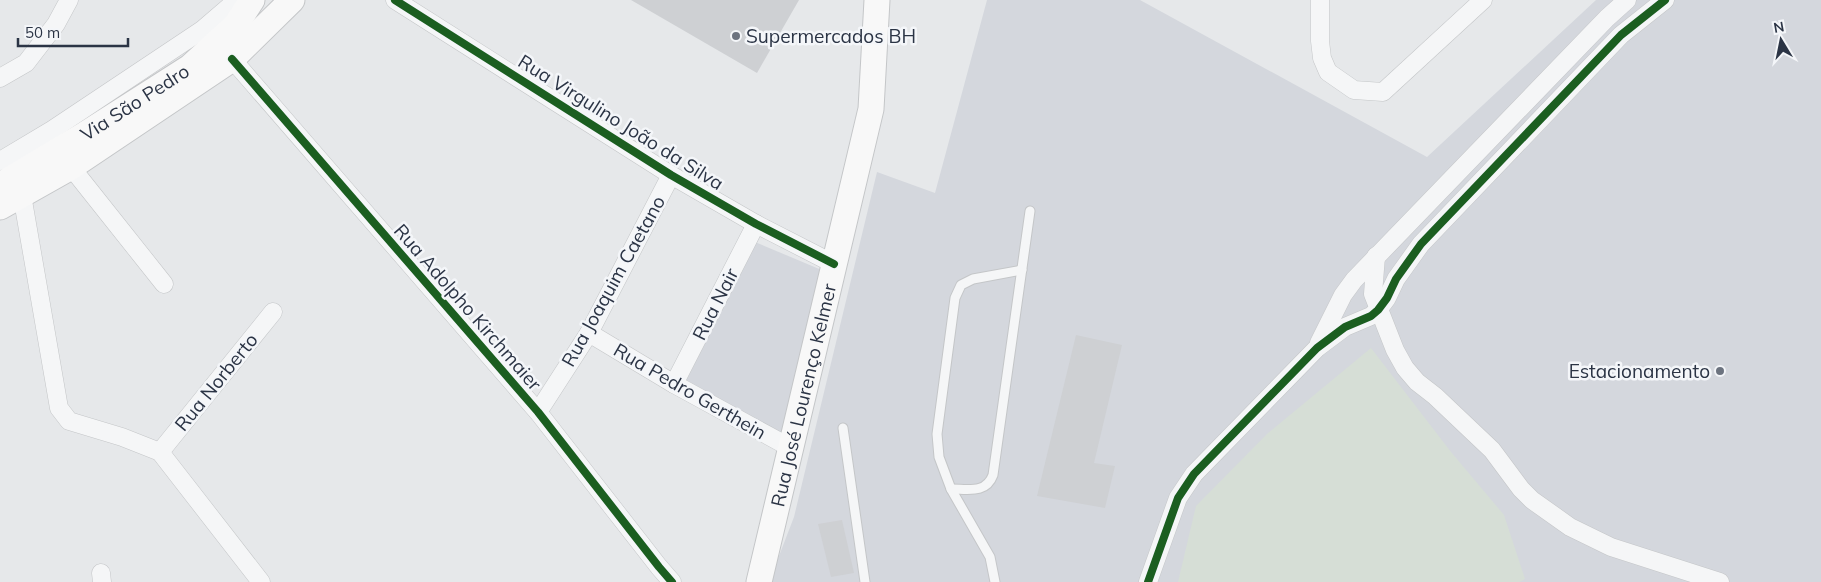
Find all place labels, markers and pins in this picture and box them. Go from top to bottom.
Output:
place label: Supermercados BH [746,24,916,48]
marker: Supermercados BH [730,30,742,42]
place label: Estacionamento [1569,359,1710,383]
marker: Estacionamento [1714,365,1726,377]

